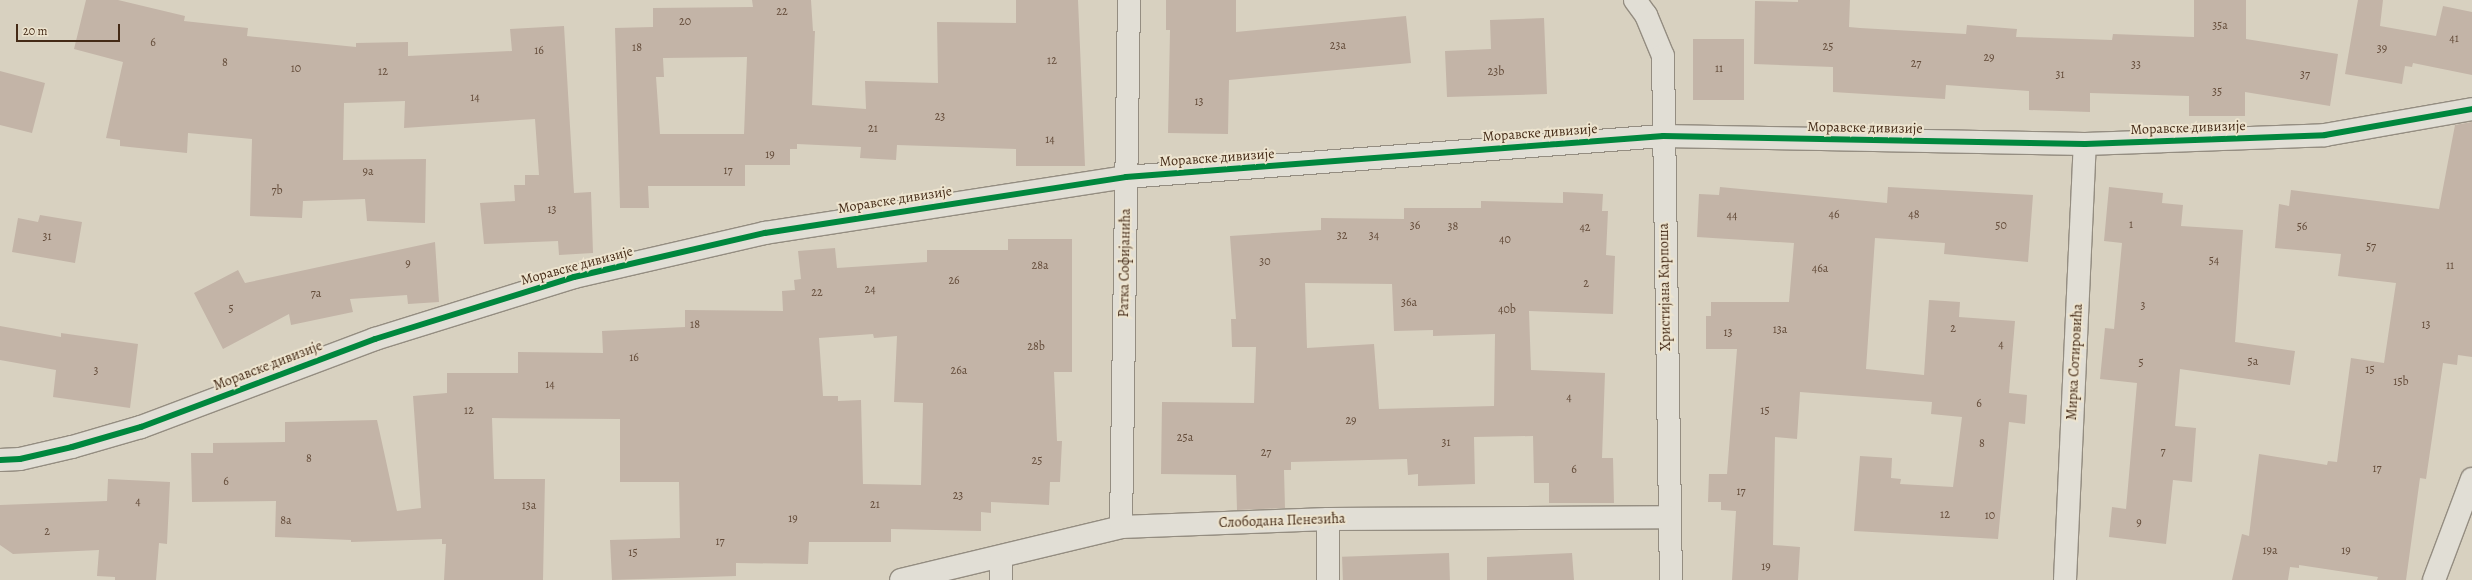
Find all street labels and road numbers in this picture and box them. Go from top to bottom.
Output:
street label: Моравске дивизије [2130,118,2246,138]
street label: Моравске дивизије [1807,119,1923,137]
street label: Моравске дивизије [1482,121,1598,145]
street label: Моравске дивизије [1159,146,1275,170]
street label: Моравске дивизије [837,183,953,217]
street label: Ратка Софијанића [1116,208,1134,318]
street label: Христијана Карпоша [1655,223,1675,351]
street label: Моравске дивизије [519,243,635,289]
street label: Мирка Сотировића [2064,303,2086,421]
street label: Моравске дивизије [211,337,325,395]
street label: Слободана Пенезића [1218,510,1346,532]

